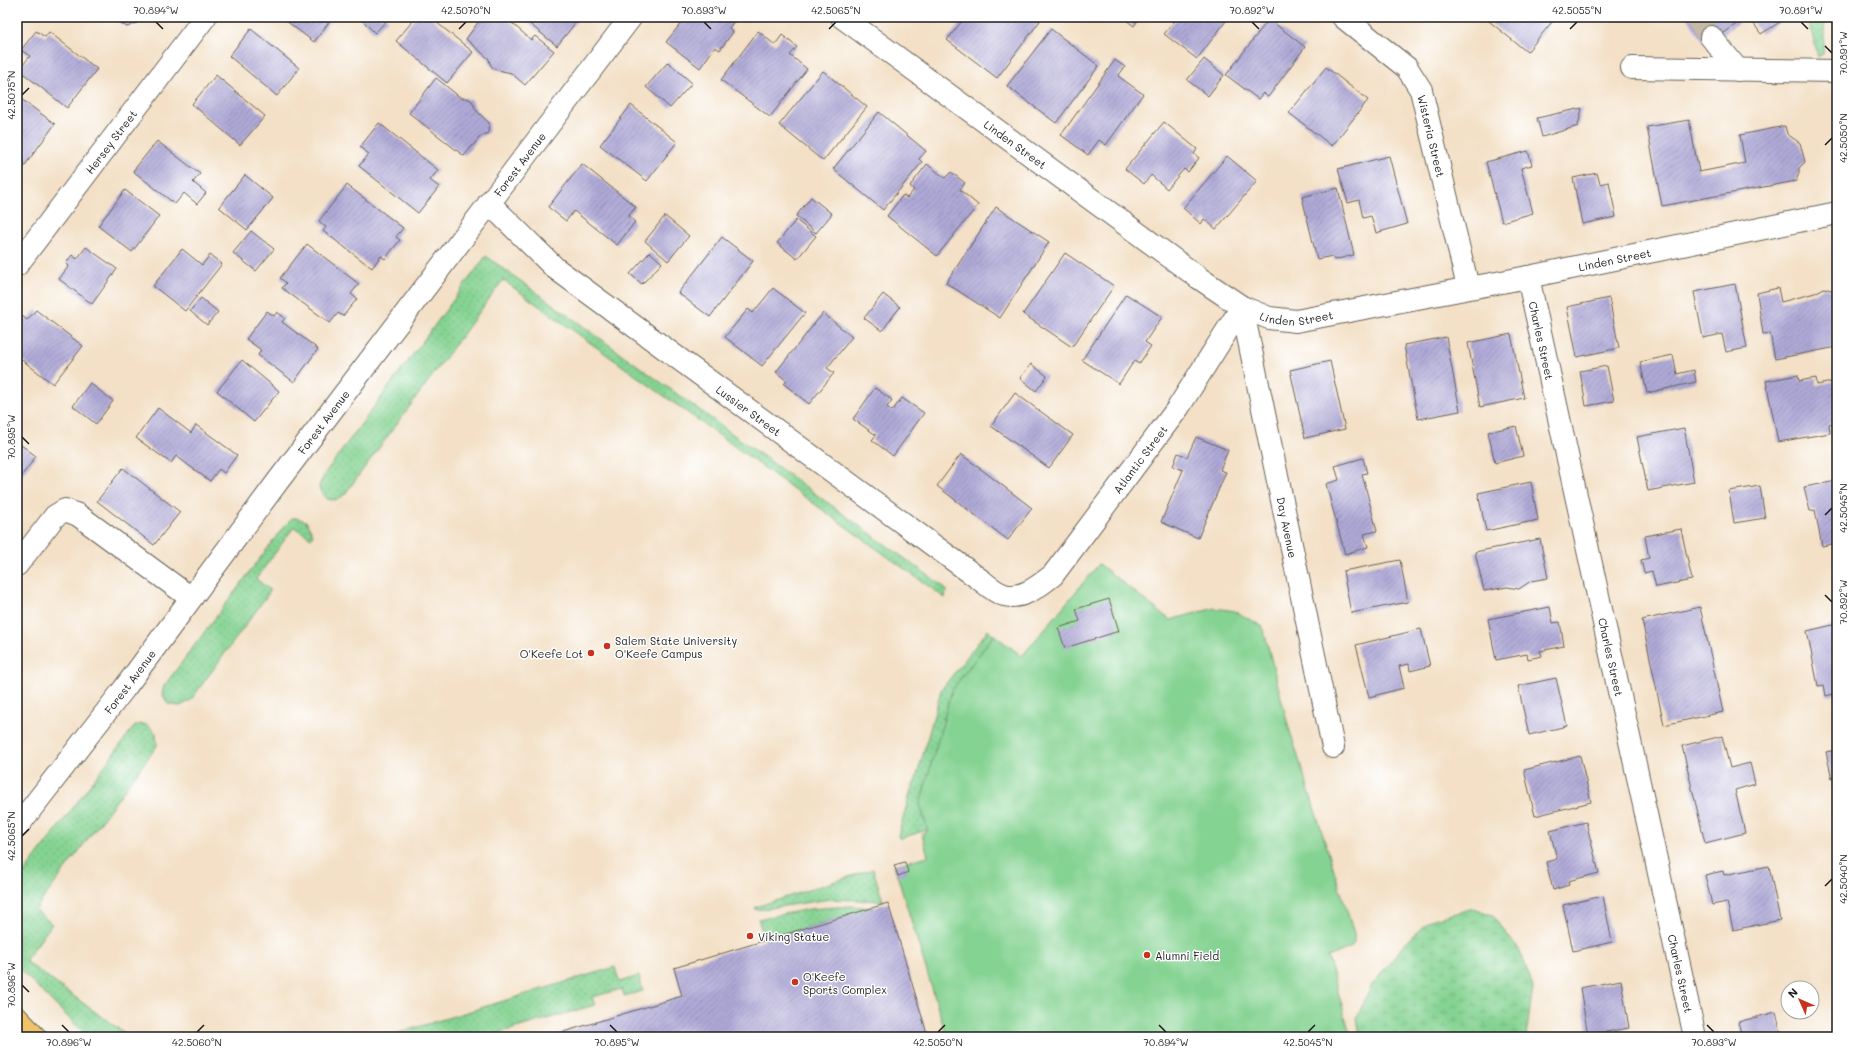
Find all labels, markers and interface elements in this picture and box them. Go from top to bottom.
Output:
text: 70.894°W [133,3,179,17]
text: 42.5070°N [441,3,491,17]
text: 70.893°W [681,3,727,17]
text: 42.5065°N [811,3,861,17]
text: 70.892°W [1230,3,1275,17]
text: 42.5055°N [1552,3,1602,17]
text: 70.891°W [1779,3,1823,17]
text: 70.891°W [1836,31,1850,75]
text: 42.5075°N [4,70,18,120]
street label: Wisteria Street [1415,93,1449,179]
street label: Hersey Street [81,106,140,177]
text: 42.5050°N [1836,113,1850,163]
street label: Linden Street [981,116,1050,172]
street label: Forest Avenue [490,129,549,199]
street label: Linden Street [1577,244,1652,274]
street label: Charles Street [1526,300,1558,381]
street label: Linden Street [1258,307,1334,329]
street label: Lussier Street [713,381,784,439]
street label: Forest Avenue [294,386,353,457]
text: 70.895°W [4,414,18,460]
street label: Atlantic Street [1109,422,1170,496]
text: 42.5045°N [1836,483,1850,533]
street label: Day Avenue [1274,496,1301,559]
text: 70.892°W [1836,579,1850,624]
street label: Charles Street [1596,616,1627,698]
place label: Salem State University O'Keefe Campus [615,633,737,661]
marker: Salem State University O'Keefe Campus [602,641,612,651]
street label: Forest Avenue [100,646,159,717]
place label: O'Keefe Lot [520,646,583,661]
marker: O'Keefe Lot [586,648,596,658]
text: 42.5065°N [4,811,18,861]
text: 42.5040°N [1836,854,1850,904]
place label: Viking Statue [758,929,829,944]
marker: Viking Statue [745,931,755,941]
street label: Charles Street [1665,933,1697,1014]
place label: Alumni Field [1155,948,1219,963]
marker: Alumni Field [1142,950,1152,960]
text: 70.896°W [4,962,18,1008]
place label: O'Keefe Sports Complex [803,969,887,997]
marker: O'Keefe Sports Complex [790,977,800,987]
north arrow [1780,980,1820,1020]
text: N [1784,984,1801,1001]
text: 70.896°W [46,1035,92,1049]
text: 42.5060°N [172,1035,222,1049]
text: 70.895°W [594,1035,640,1049]
text: 42.5050°N [913,1035,963,1049]
text: 70.894°W [1143,1035,1189,1049]
text: 42.5045°N [1283,1035,1333,1049]
text: 70.893°W [1691,1035,1737,1049]

